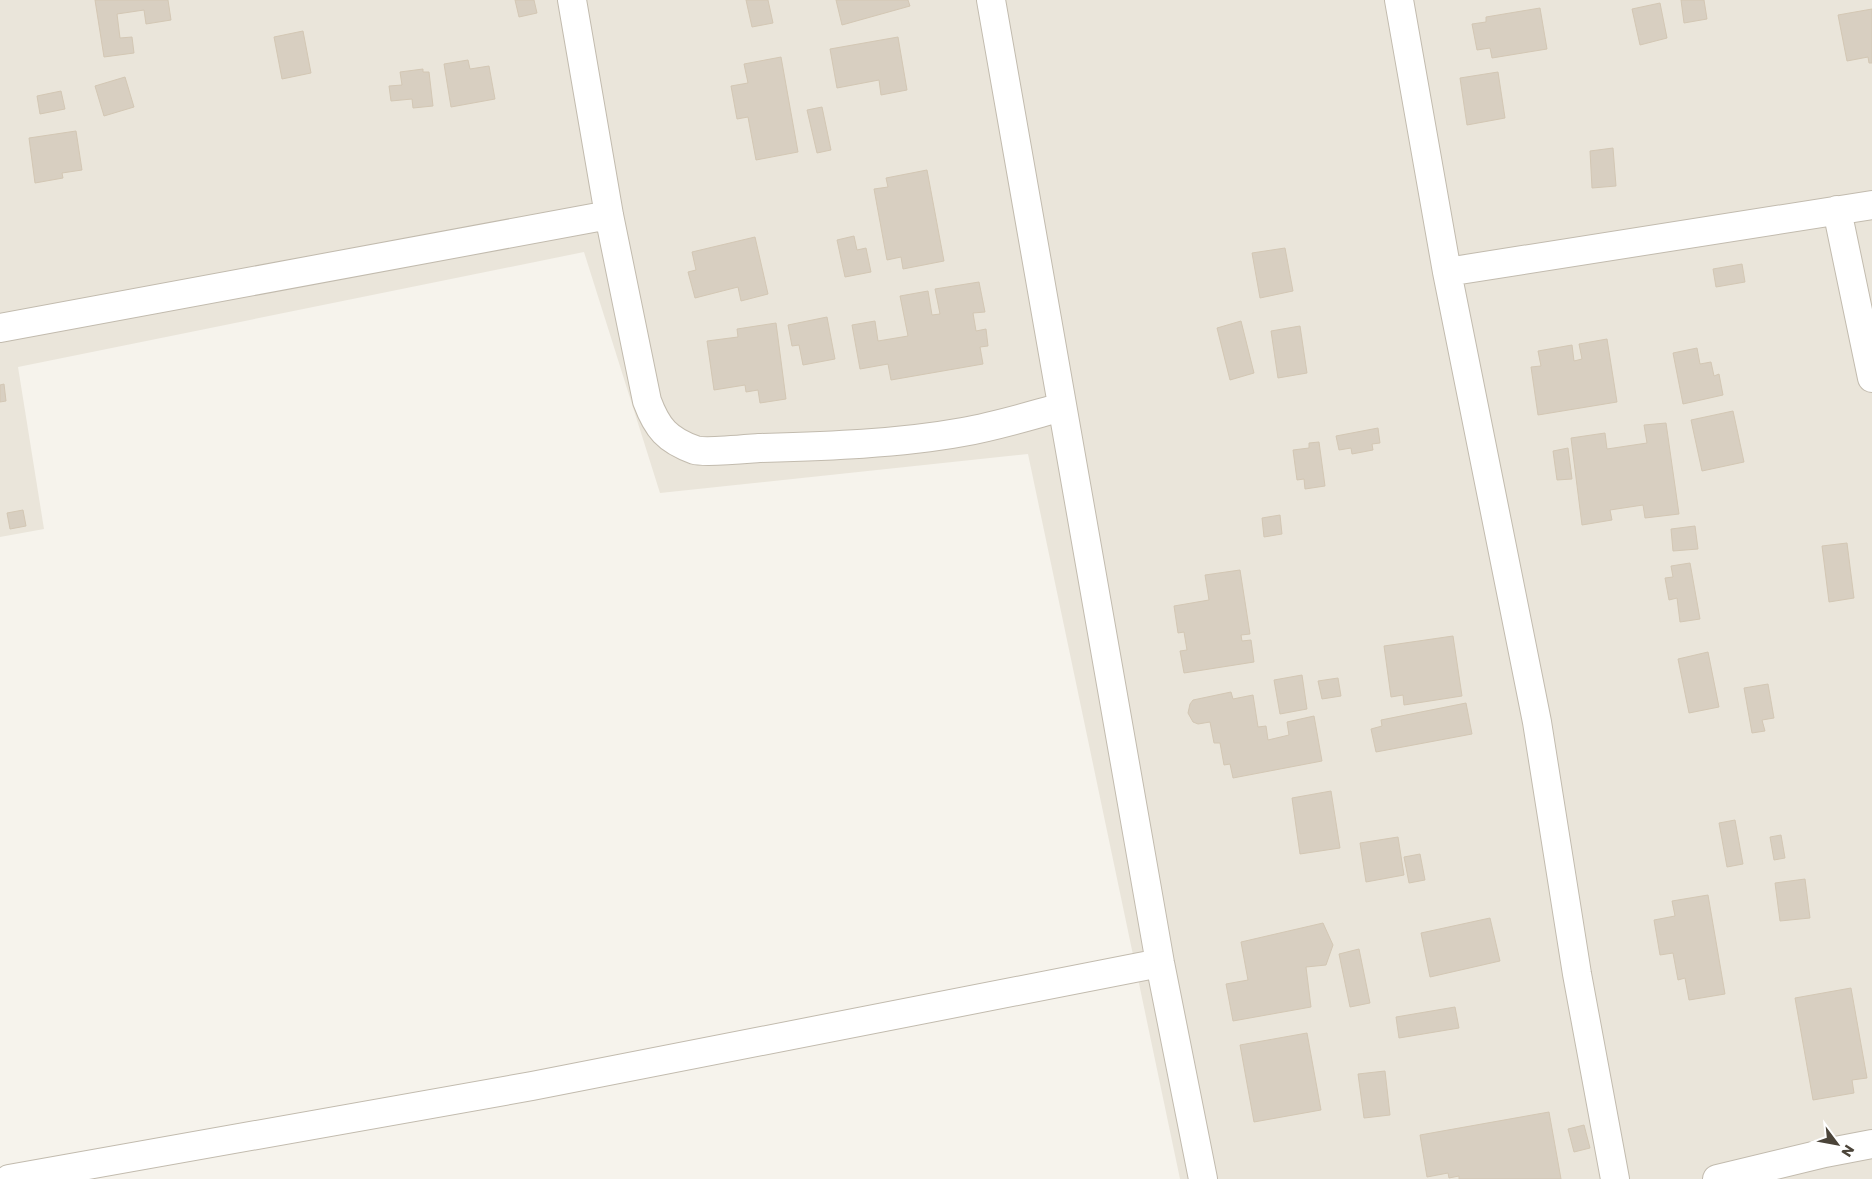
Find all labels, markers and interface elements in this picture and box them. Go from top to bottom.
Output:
north arrow [1812,1119,1862,1169]
text: N [1837,1141,1859,1161]

